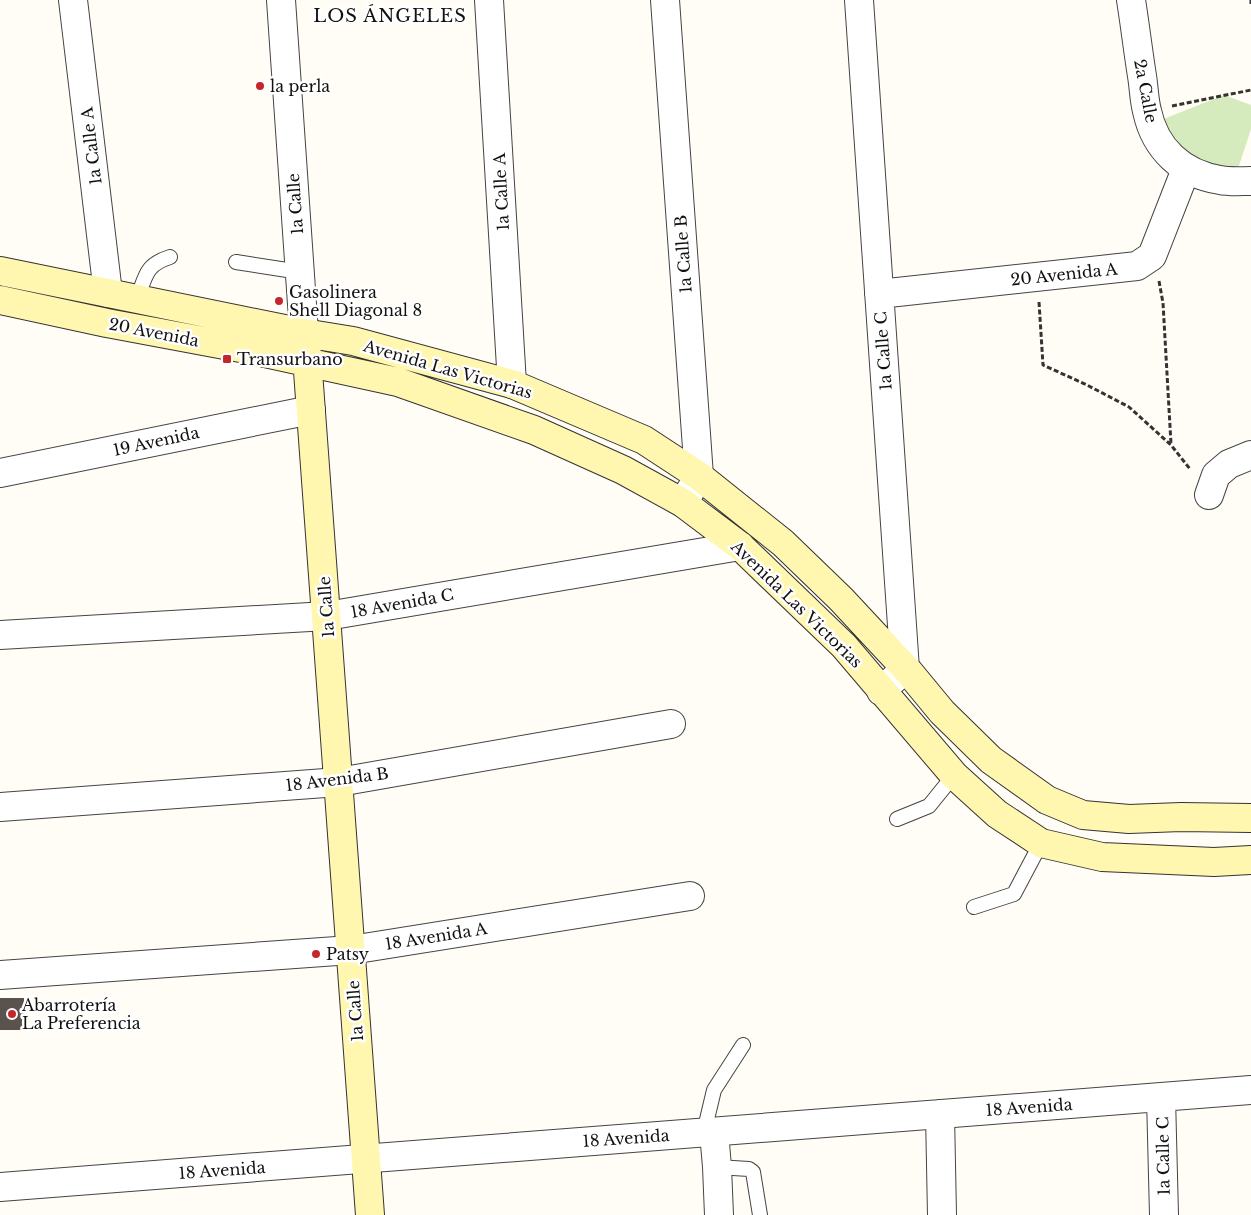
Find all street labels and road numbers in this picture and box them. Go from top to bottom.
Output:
street label: 2a Calle [1130,57,1162,125]
street label: 1a Calle A [76,105,106,186]
street label: 1a Calle A [489,152,513,231]
street label: 1a Calle [283,173,307,235]
street label: 1a Calle B [670,214,696,294]
street label: 20 Avenida A [1009,258,1119,290]
street label: 1a Calle C [870,311,896,391]
street label: 20 Avenida [107,313,201,351]
street label: Avenida Las Victorias [360,335,535,403]
street label: 19 Avenida [111,422,201,460]
street label: Avenida Las Victorias [727,536,867,672]
street label: 1a Calle [314,576,338,638]
street label: 18 Avenida C [349,584,455,622]
street label: 18 Avenida B [284,763,390,795]
street label: 18 Avenida A [384,918,489,954]
street label: 1a Calle [343,980,367,1042]
street label: 18 Avenida [985,1094,1073,1120]
street label: 1a Calle C [1152,1116,1174,1196]
street label: 18 Avenida [582,1125,670,1151]
street label: 18 Avenida [178,1157,266,1183]

